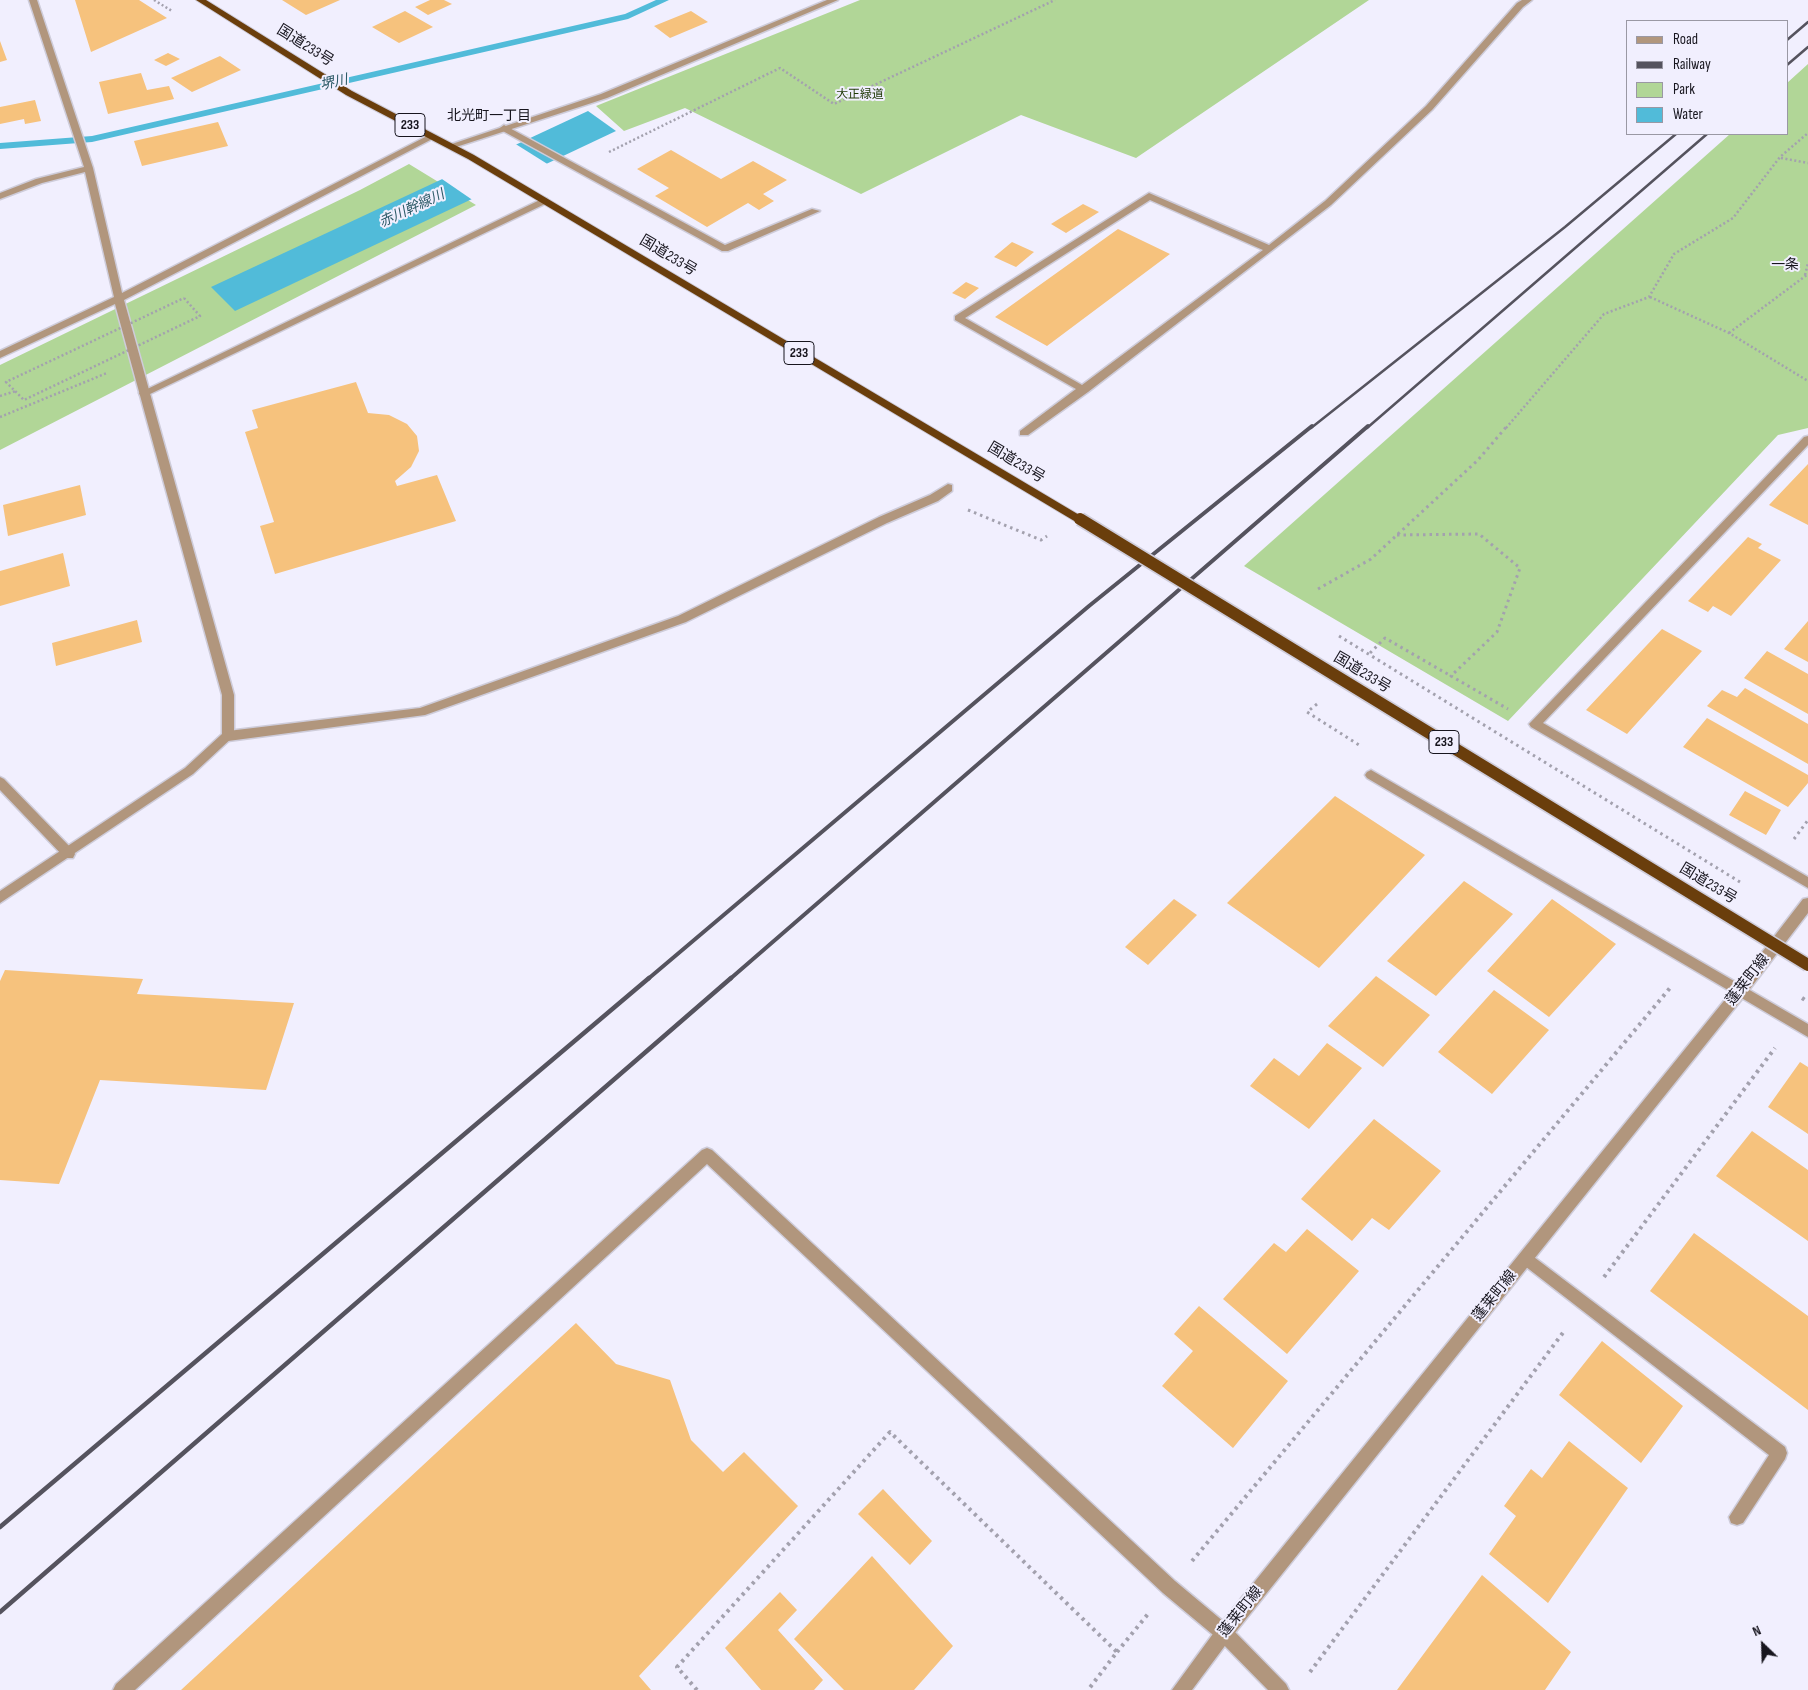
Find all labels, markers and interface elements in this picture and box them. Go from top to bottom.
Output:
legend [1626,20,1788,135]
street label: 国道233号 [273,21,337,71]
text: Road [1673,30,1698,49]
text: Railway [1673,55,1711,74]
water label: 堺川 [318,72,350,94]
text: Park [1673,80,1695,99]
park label: 大正緑道 [836,88,884,102]
text: Water [1673,105,1703,124]
district label: 北光町一丁目 [447,108,531,124]
road number: 233 [395,114,425,136]
water label: 赤川幹線川 [377,187,447,231]
street label: 国道233号 [636,232,700,280]
district label: 一条 [1771,257,1799,273]
road number: 233 [784,342,814,364]
street label: 国道233号 [984,439,1048,487]
street label: 国道233号 [1330,649,1394,697]
road number: 233 [1429,730,1459,754]
street label: 国道233号 [1676,860,1740,908]
street label: 蓬莱町線 [1722,951,1774,1009]
street label: 蓬莱町線 [1469,1267,1521,1325]
street label: 蓬莱町線 [1215,1583,1267,1641]
north arrow [1738,1620,1788,1670]
text: N [1750,1622,1764,1640]

